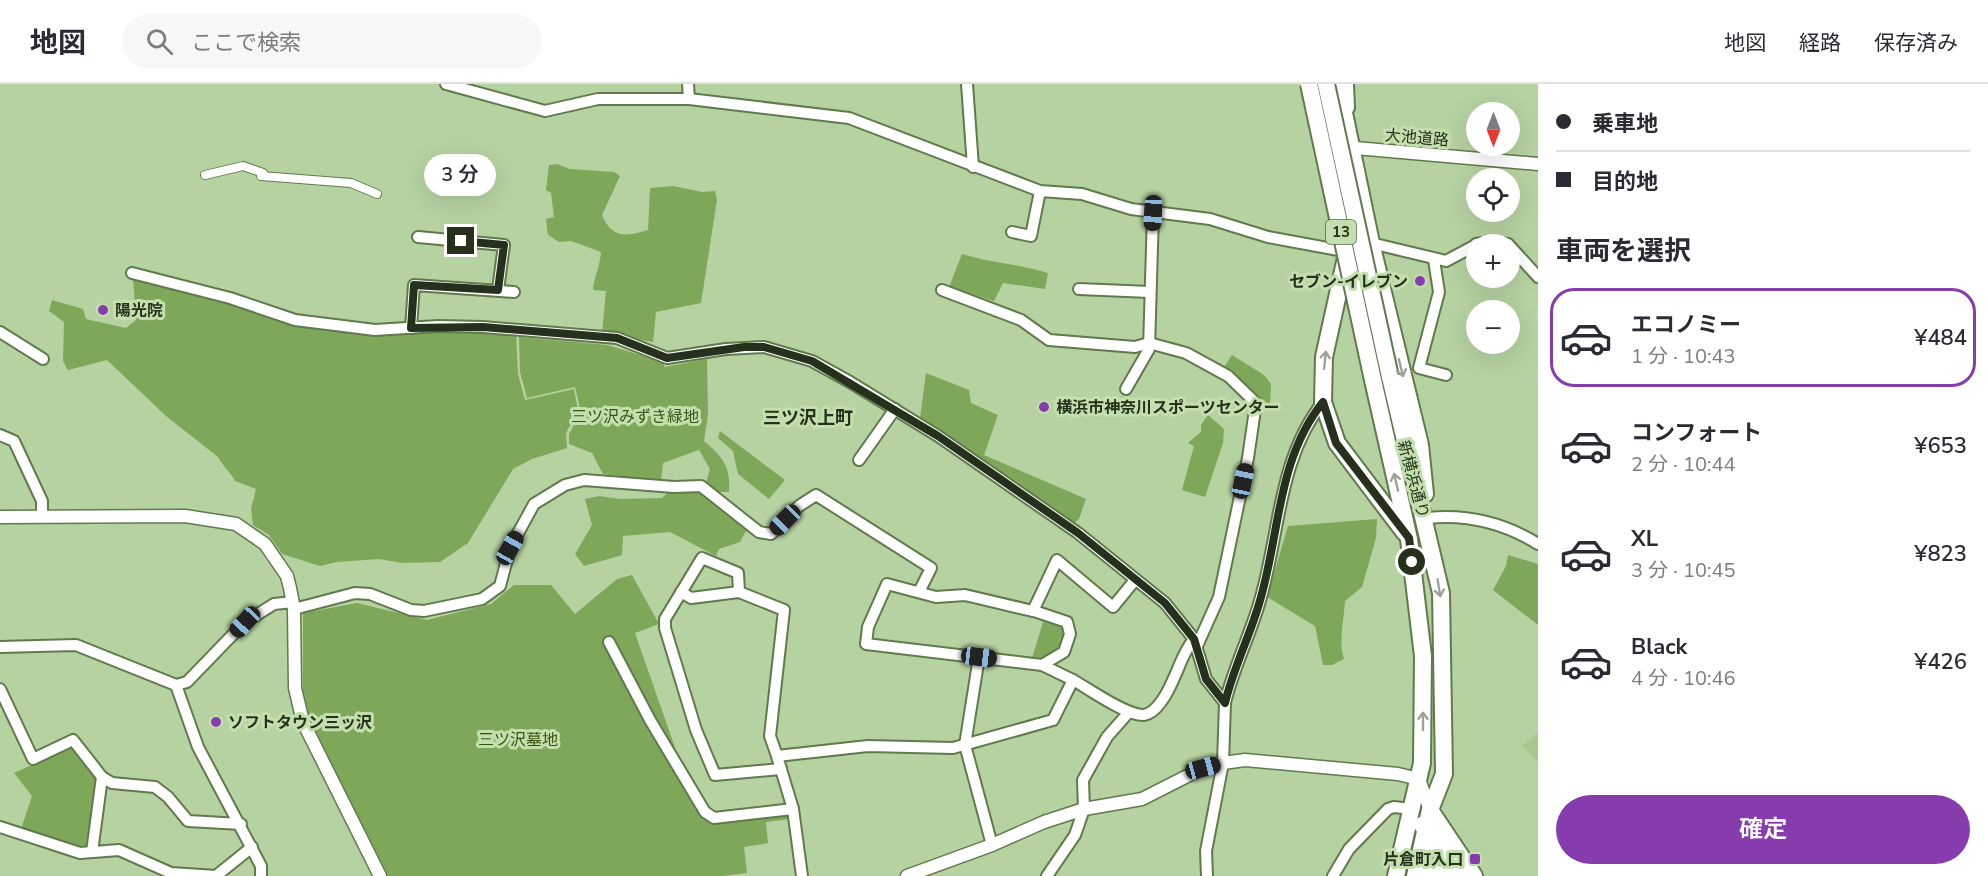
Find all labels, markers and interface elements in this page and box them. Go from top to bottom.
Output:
search box [122,14,542,68]
text: 地図 [30,24,86,62]
icon: search [143,25,176,58]
text: ここで検索 [191,28,301,58]
text: 地図 [1724,29,1766,57]
text: 経路 [1799,29,1841,57]
text: 保存済み [1874,29,1958,57]
north arrow [1466,102,1520,156]
map controls [1466,102,1520,354]
text: 乗車地 [1592,109,1658,139]
street label: 大池道路 [1384,124,1450,152]
callout: 3 分 [425,154,497,196]
text: 3 分 [441,161,479,188]
text: 目的地 [1592,167,1658,197]
button: locate [1466,168,1520,222]
car [1143,195,1163,231]
road number: 13 [1326,220,1356,244]
route end [447,227,474,254]
text: 車両を選択 [1556,233,1691,270]
button: + [1466,234,1520,288]
place label: セブン-イレブン [1289,271,1408,293]
marker: セブン-イレブン [1413,274,1427,288]
place label: 陽光院 [115,300,163,322]
button: − [1466,300,1520,354]
marker: 陽光院 [96,303,110,317]
text: エコノミー [1631,310,1741,340]
icon: car [1559,311,1613,365]
text: ¥484 [1914,323,1967,353]
text: 1 分 · 10:43 [1631,343,1736,370]
one-way arrow [1320,350,1331,370]
one-way arrow [1396,358,1408,377]
place label: 横浜市神奈川スポーツセンター [1056,397,1280,419]
marker: 横浜市神奈川スポーツセンター [1037,400,1051,414]
park label: 三ツ沢みずき緑地 [571,406,699,428]
district label: 三ツ沢上町 [763,406,853,430]
text: コンフォート [1631,418,1762,448]
icon: car [1559,419,1613,473]
text: ¥653 [1914,431,1967,461]
street label: 新横浜通り [1392,438,1434,521]
text: 2 分 · 10:44 [1631,451,1736,478]
car [1230,462,1256,500]
one-way arrow [1390,472,1401,492]
car [766,501,804,539]
text: XL [1631,524,1658,554]
icon: car [1559,527,1613,581]
car [493,528,527,568]
text: ¥823 [1914,539,1967,569]
route start [1398,548,1425,575]
text: 3 分 · 10:45 [1631,557,1736,584]
one-way arrow [1434,578,1445,598]
car [226,603,264,641]
text: Black [1631,632,1687,662]
icon: car [1559,635,1613,689]
car [960,646,998,668]
text: ¥426 [1914,647,1967,677]
text: 4 分 · 10:46 [1631,665,1736,692]
one-way arrow [1417,711,1428,731]
place label: ソフトタウン三ッ沢 [228,712,372,734]
marker: ソフトタウン三ッ沢 [209,715,223,729]
park label: 三ツ沢墓地 [478,729,558,751]
car [1183,755,1223,781]
button: 確定 [1556,795,1970,864]
place label: 片倉町入口 [1383,849,1463,871]
marker: 片倉町入口 [1468,852,1482,866]

